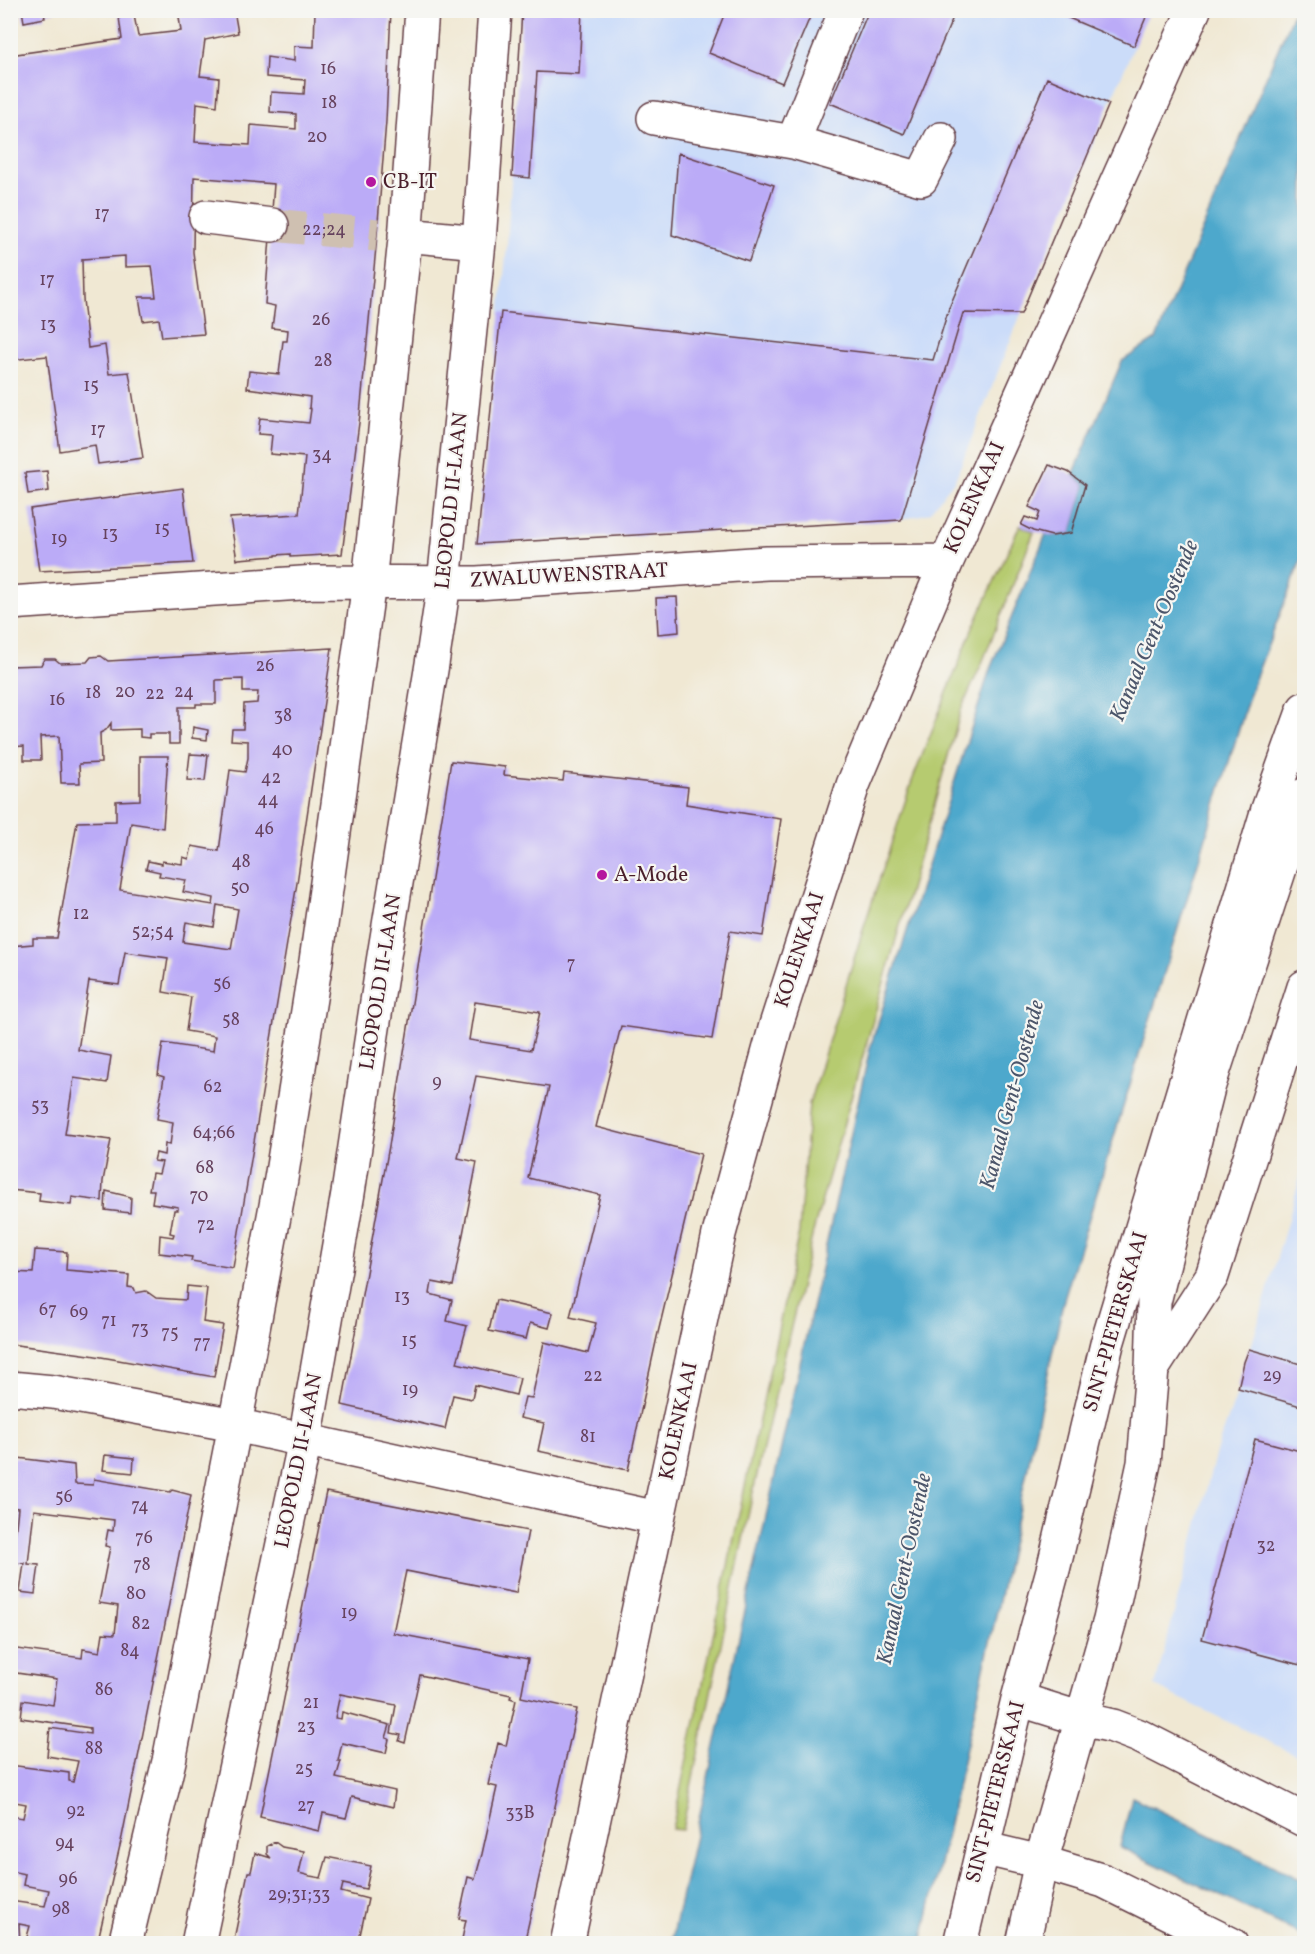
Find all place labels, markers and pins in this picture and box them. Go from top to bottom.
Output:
place label: CB-IT [383,168,437,197]
marker: CB-IT [364,175,378,189]
place label: A-Mode [614,861,688,890]
marker: A-Mode [595,868,609,882]

